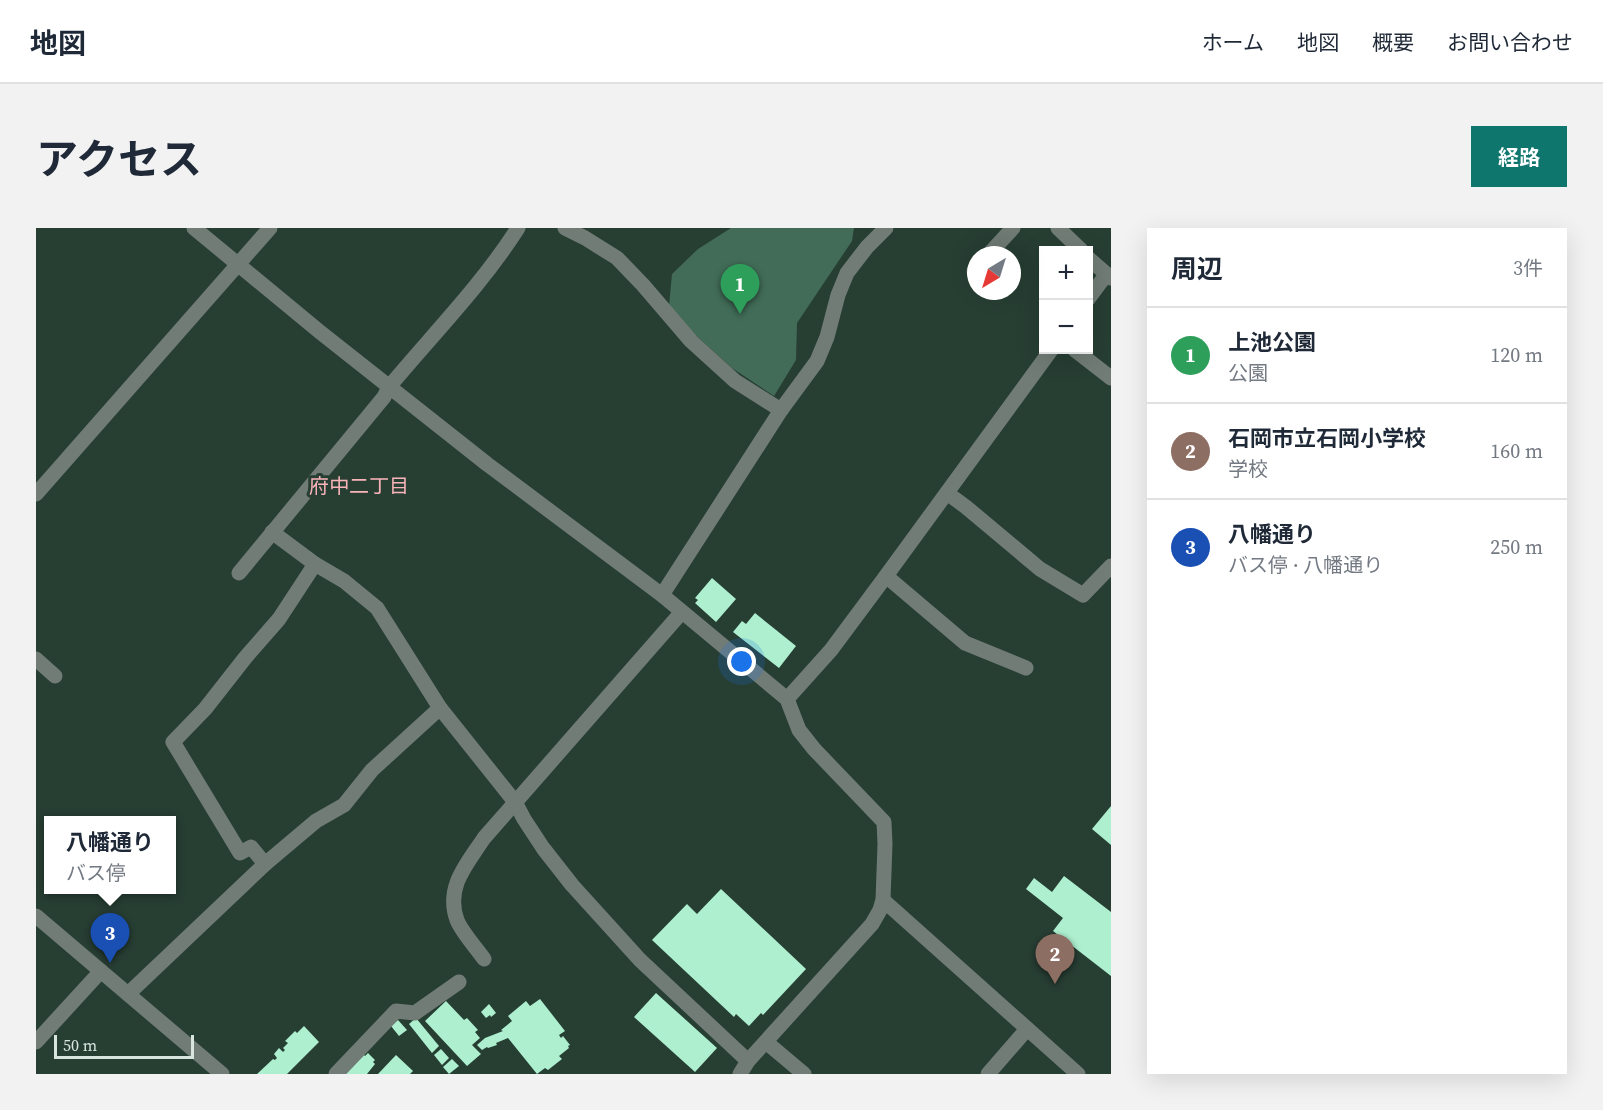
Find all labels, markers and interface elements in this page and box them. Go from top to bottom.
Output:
text: 地図 [30,24,86,62]
text: ホーム [1202,28,1264,57]
text: 地図 [1297,28,1339,57]
text: 概要 [1372,28,1414,57]
text: お問い合わせ [1447,28,1573,57]
button: 経路 [1471,126,1567,187]
text: アクセス [36,130,202,188]
north arrow [967,246,1021,300]
map controls [1039,246,1093,354]
button: + [1039,246,1093,300]
text: 周辺 [1171,251,1223,287]
text: 3件 [1513,254,1543,282]
pin: 1 [720,264,760,314]
button: − [1039,300,1093,354]
text: 上池公園 [1228,327,1316,357]
text: 1 [1185,341,1196,369]
text: 120 m [1490,341,1543,369]
text: 公園 [1228,359,1268,387]
text: 石岡市立石岡小学校 [1228,423,1426,453]
text: 2 [1185,437,1196,465]
text: 160 m [1490,437,1543,465]
text: 学校 [1228,455,1268,483]
district label: 府中二丁目 [309,472,409,500]
text: 八幡通り [1228,519,1316,549]
text: 3 [1185,533,1196,561]
text: 250 m [1490,533,1543,561]
text: バス停 · 八幡通り [1228,551,1383,579]
your location [727,647,756,676]
popup [44,816,176,894]
text: 八幡通り [66,827,154,857]
text: バス停 [66,859,126,887]
pin: 3 [90,914,130,963]
pin: 2 [1036,934,1074,984]
scale bar [54,1032,194,1060]
text: 50 m [63,1034,97,1056]

